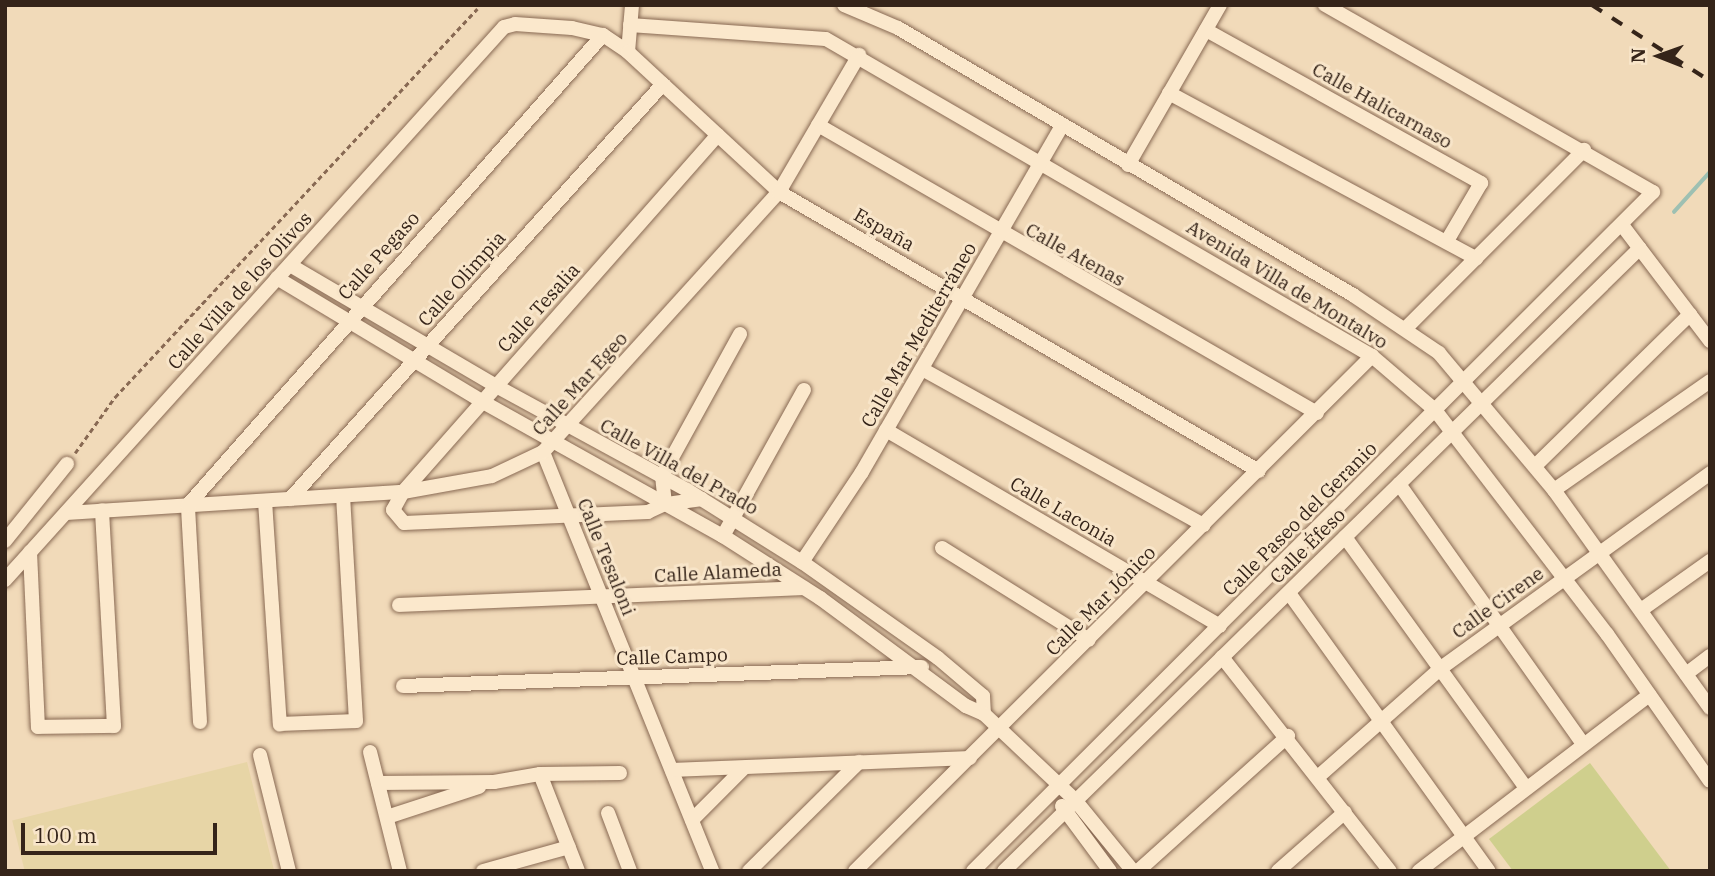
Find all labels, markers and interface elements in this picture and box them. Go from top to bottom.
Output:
north arrow [1624,21,1694,91]
text: N [1626,48,1650,63]
street label: Calle Halicarnaso [1308,58,1456,154]
street label: España [850,204,918,256]
street label: Calle Villa de los Olivos [163,207,317,375]
street label: Calle Pegaso [333,207,425,305]
street label: Avenida Villa de Montalvo [1182,216,1392,354]
street label: Calle Atenas [1021,218,1129,292]
street label: Calle Olimpia [413,227,511,331]
street label: Calle Mar Mediterráneo [857,238,981,432]
street label: Calle Tesalia [493,259,585,357]
street label: Calle Mar Egeo [528,328,632,440]
street label: Calle Villa del Prado [596,414,762,520]
street label: Calle Paseo del Geranio [1218,437,1382,601]
street label: Calle Laconia [1006,472,1120,552]
street label: Calle Tesaloni [572,495,640,619]
street label: Calle Éfeso [1266,504,1350,588]
street label: Calle Mar Jónico [1041,541,1161,661]
street label: Calle Alameda [654,558,782,588]
street label: Calle Cirene [1448,562,1548,644]
street label: Calle Campo [616,644,728,670]
scale bar [24,810,220,854]
text: 100 m [34,821,97,849]

